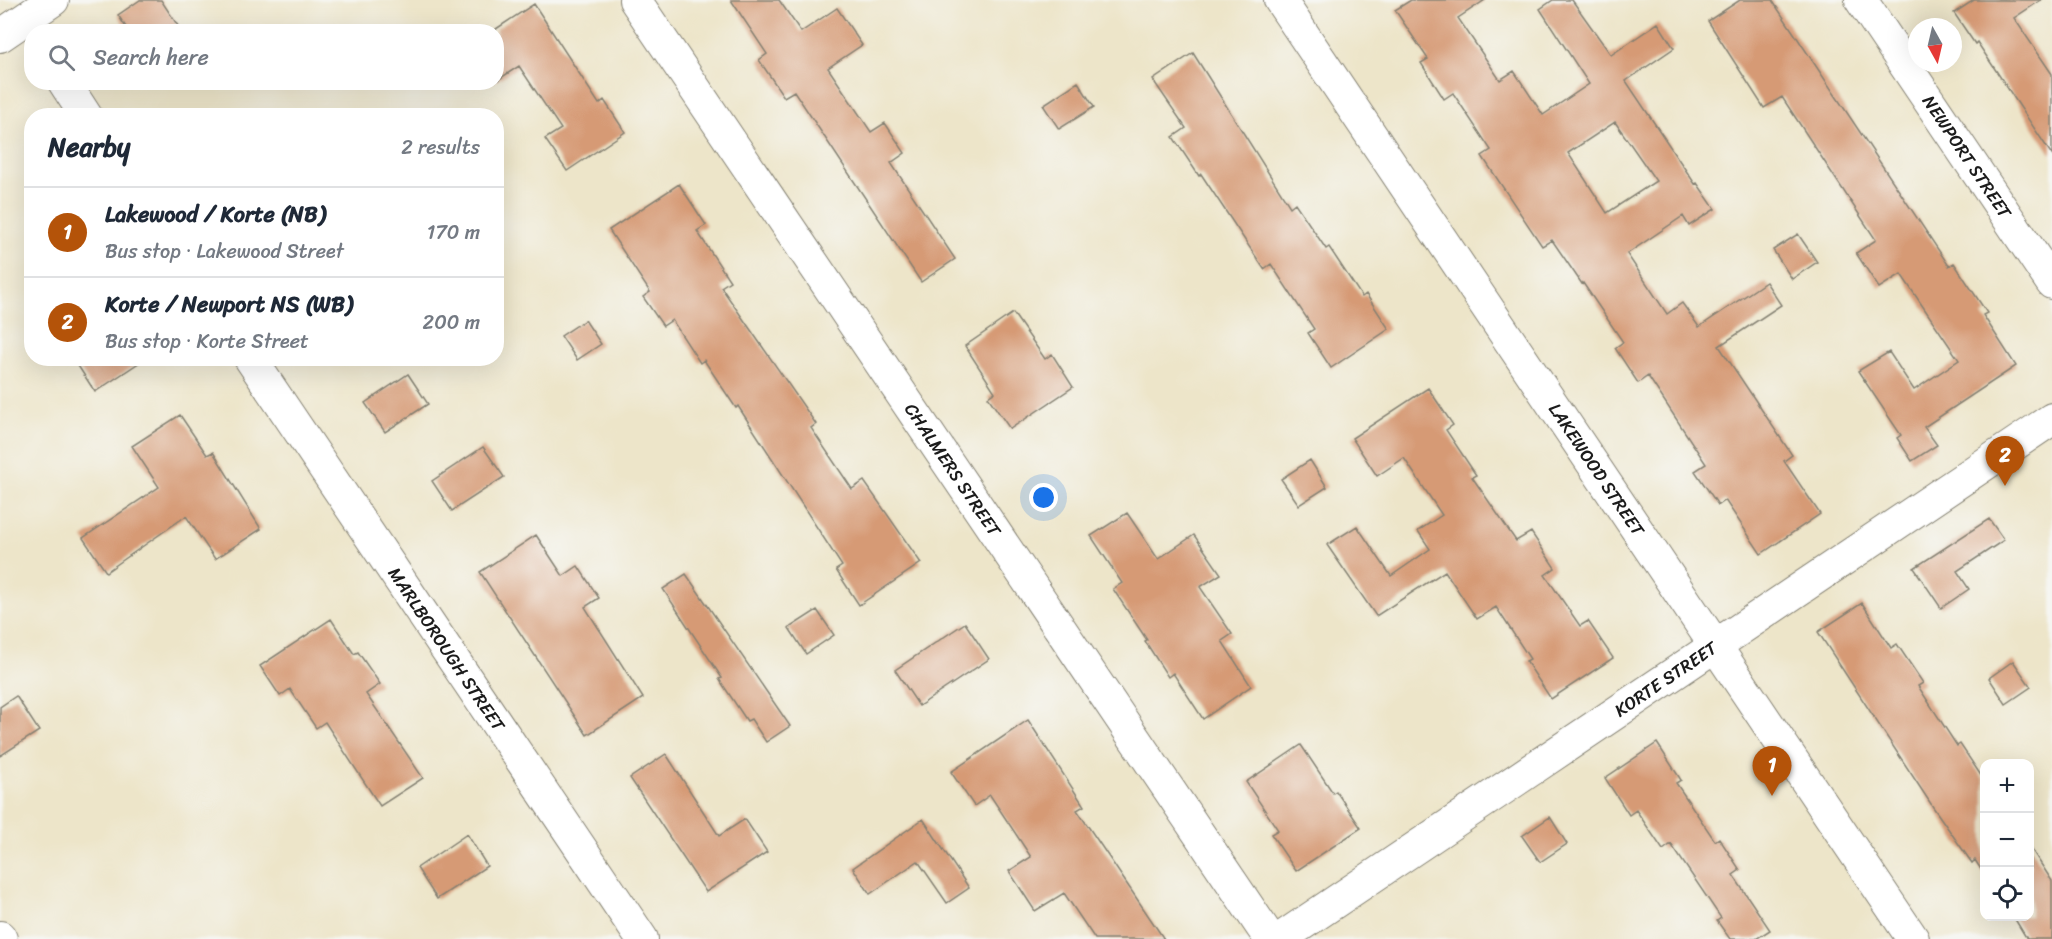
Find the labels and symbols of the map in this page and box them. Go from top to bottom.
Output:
north arrow [1908,18,1962,72]
street label: NEWPORT STREET [1913,88,2021,226]
street label: CHALMERS STREET [896,396,1010,544]
street label: LAKEWOOD STREET [1540,396,1654,544]
pin: 2 [1986,436,2024,486]
your location [1029,483,1058,512]
street label: MARLBOROUGH STREET [379,560,514,739]
street label: KORTE STREET [1607,632,1725,726]
pin: 1 [1752,746,1792,796]

